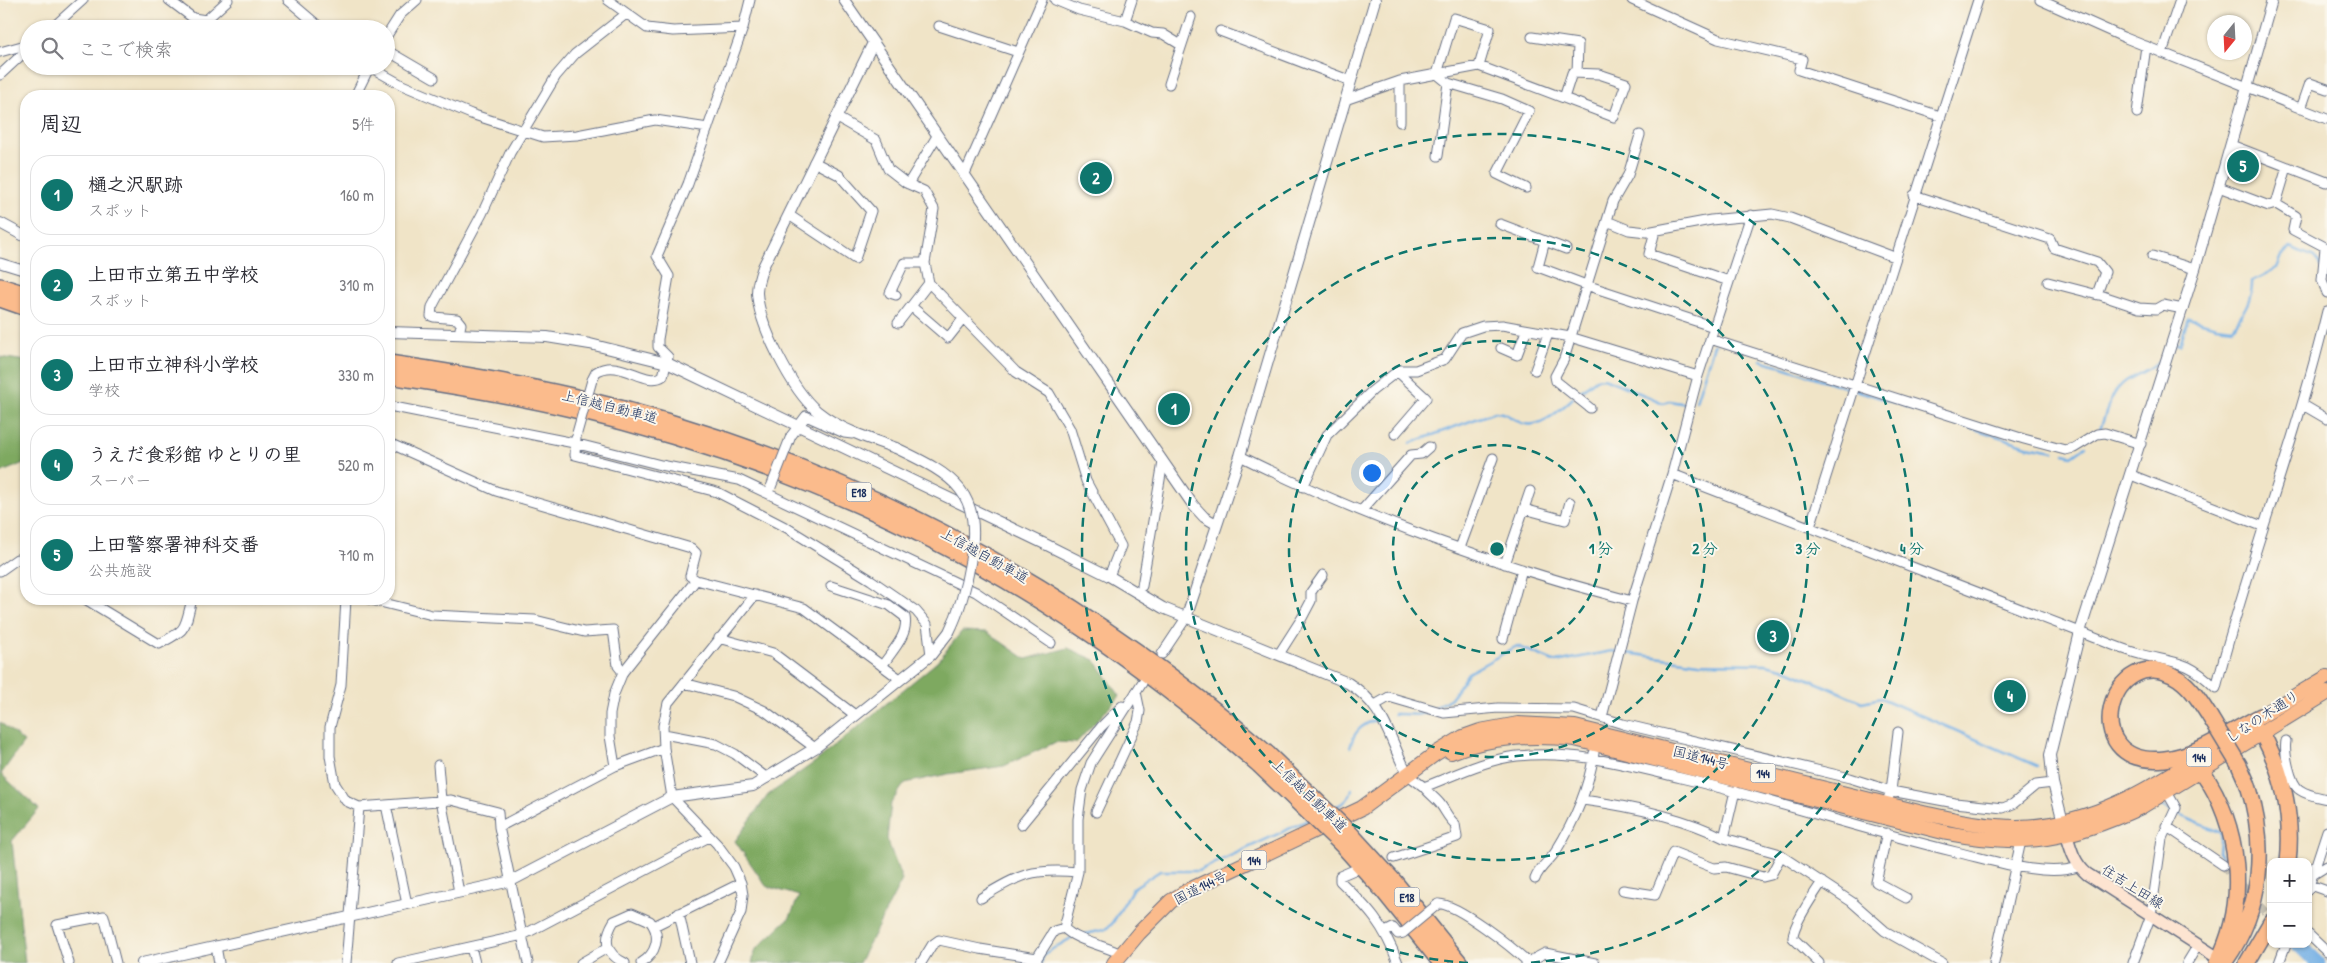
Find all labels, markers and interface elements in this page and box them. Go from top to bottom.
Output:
north arrow [2207,15,2252,60]
search box [20,20,395,75]
icon: search [38,34,66,62]
text: ここで検索 [78,36,173,62]
text: 周辺 [40,109,82,138]
text: 5件 [352,113,375,135]
pin: 5 [2227,147,2259,185]
pin: 2 [1080,159,1112,197]
text: 樋之沢駅跡 [88,171,183,197]
text: 1 [54,184,60,206]
text: 160 m [340,184,374,206]
text: スポット [88,199,152,221]
text: 上田市立第五中学校 [88,261,259,287]
text: 2 [53,274,61,296]
text: 310 m [339,274,374,296]
text: スポット [88,289,152,311]
text: 上田市立神科小学校 [88,351,259,377]
text: 3 [53,364,61,386]
text: 330 m [338,364,374,386]
text: 学校 [88,379,120,401]
street label: 上信越自動車道 [560,385,660,427]
pin: 1 [1158,390,1190,428]
text: うえだ食彩館 ゆとりの里 [88,441,301,467]
text: 4 [54,454,60,476]
text: 520 m [338,454,374,476]
your location [1359,460,1385,486]
text: スーパー [88,469,151,491]
road number: E18 [846,482,872,502]
street label: 上信越自動車道 [938,523,1032,587]
text: 上田警察署神科交番 [88,531,259,557]
text: 1 分 [1589,538,1613,559]
text: 2 分 [1692,538,1718,559]
text: 3 分 [1795,538,1821,559]
text: 4 分 [1900,538,1924,559]
centre of rings [1488,540,1506,558]
text: 5 [54,544,60,566]
text: 710 m [339,544,374,566]
text: 公共施設 [88,559,152,581]
pin: 3 [1757,617,1789,655]
pin: 4 [1994,677,2026,715]
street label: しなの木通り [2222,685,2302,747]
street label: 国道144号 [1671,741,1731,773]
road number: 144 [2186,748,2212,766]
street label: 上信越自動車道 [1268,754,1352,836]
road number: 144 [1750,764,1776,782]
road number: 144 [1242,850,1266,870]
map controls [2267,858,2312,948]
button: + [2267,858,2312,903]
street label: 住吉上田線 [2098,859,2168,913]
street label: 国道144号 [1170,865,1230,909]
road number: E18 [1394,888,1420,906]
button: − [2267,903,2312,948]

